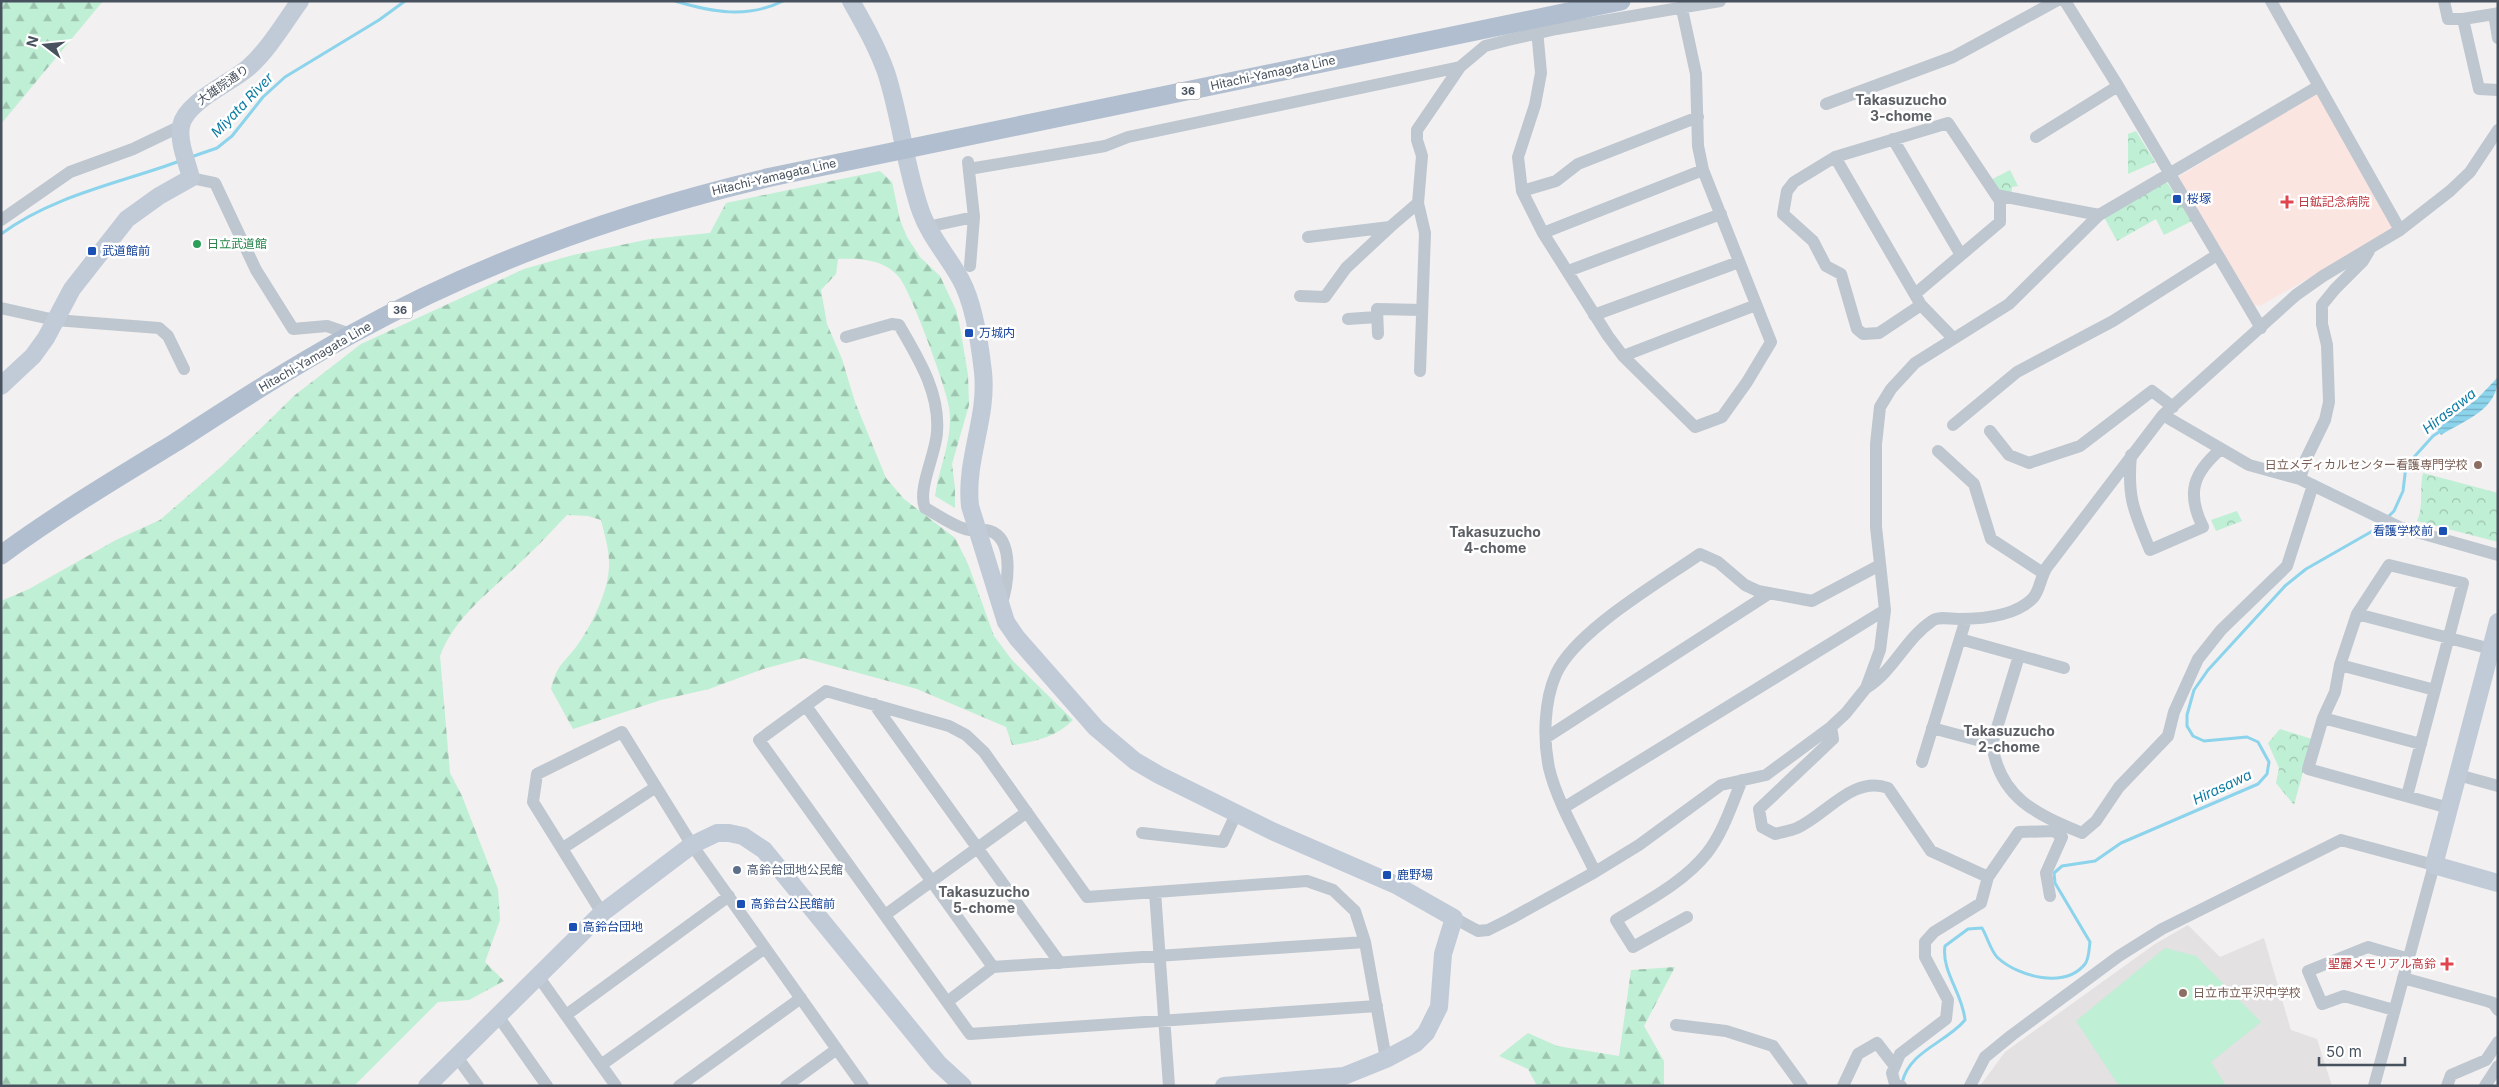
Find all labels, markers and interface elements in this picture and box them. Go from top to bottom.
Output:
north arrow [20,20,70,70]
text: N [22,34,42,49]
street label: Hitachi-Yamagata Line [1209,52,1337,93]
street label: 大雄院通り [194,61,252,108]
water label: Miyata River [207,69,277,140]
road number: 36 [1176,82,1200,100]
district label: Takasuzucho 3-chome [1855,91,1947,124]
street label: Hitachi-Yamagata Line [710,155,838,198]
place label: 桜塚 [2187,191,2211,206]
marker: 桜塚 [2171,193,2183,205]
place label: 日鉱記念病院 [2298,194,2370,209]
marker: 日鉱記念病院 [2280,195,2294,209]
place label: 日立武道館 [207,236,267,251]
marker: 日立武道館 [191,238,203,250]
place label: 武道館前 [102,243,150,258]
marker: 武道館前 [86,245,98,257]
road number: 36 [388,302,412,318]
street label: Hitachi-Yamagata Line [256,318,374,395]
place label: 万城内 [979,325,1015,340]
marker: 万城内 [963,327,975,339]
water label: Hirasawa [2419,384,2479,437]
place label: 日立メディカルセンター看護専門学校 [2265,457,2468,472]
marker: 日立メディカルセンター看護専門学校 [2472,459,2484,471]
district label: Takasuzucho 4-chome [1449,523,1541,556]
place label: 看護学校前 [2373,523,2433,538]
marker: 看護学校前 [2437,525,2449,537]
district label: Takasuzucho 2-chome [1963,722,2055,755]
water label: Hirasawa [2190,765,2254,808]
place label: 高鈴台団地公民館 [747,862,843,877]
marker: 高鈴台団地公民館 [731,864,743,876]
place label: 鹿野場 [1397,867,1433,882]
marker: 鹿野場 [1381,869,1393,881]
district label: Takasuzucho 5-chome [938,883,1030,916]
place label: 高鈴台公民館前 [751,896,835,911]
marker: 高鈴台公民館前 [735,898,747,910]
place label: 高鈴台団地 [583,919,643,934]
marker: 高鈴台団地 [567,921,579,933]
place label: 聖麗メモリアル高鈴 [2328,956,2436,971]
marker: 聖麗メモリアル高鈴 [2440,957,2454,971]
place label: 日立市立平沢中学校 [2193,985,2301,1000]
marker: 日立市立平沢中学校 [2177,987,2189,999]
scale bar [2319,1034,2405,1066]
text: 50 m [2326,1042,2362,1061]

